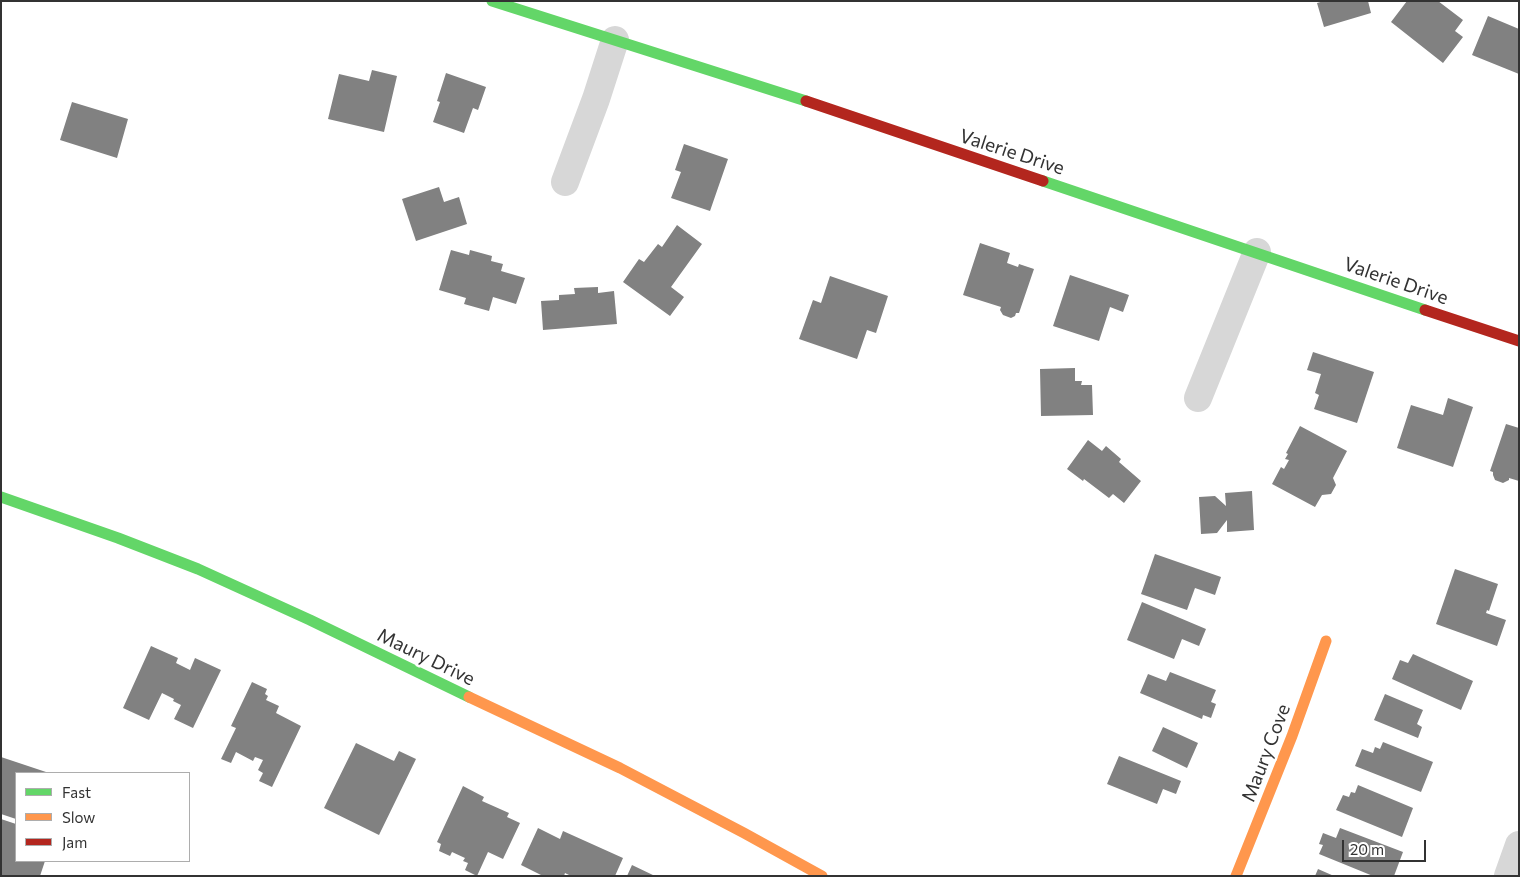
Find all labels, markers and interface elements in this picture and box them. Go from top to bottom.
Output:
street label: Valerie Drive [957,124,1067,180]
street label: Valerie Drive [1341,253,1451,309]
street label: Maury Drive [374,624,478,690]
street label: Maury Cove [1237,701,1295,805]
legend [15,772,190,862]
text: Fast [62,783,91,801]
text: Slow [62,808,95,826]
scale bar [1345,830,1429,862]
text: Jam [62,833,87,851]
text: 20 m [1350,840,1384,858]

